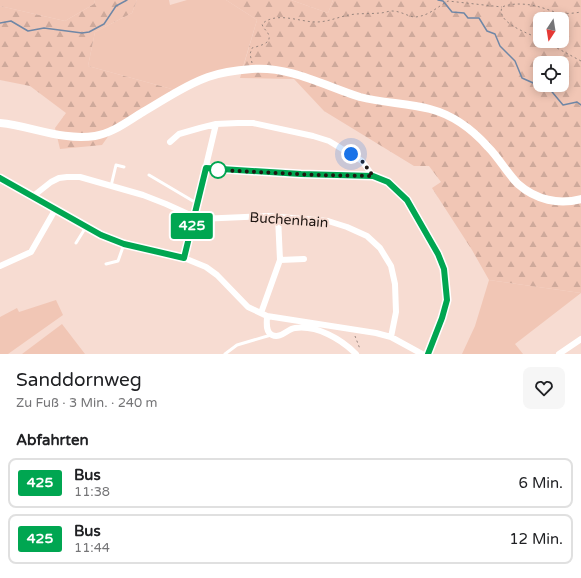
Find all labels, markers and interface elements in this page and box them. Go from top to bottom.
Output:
north arrow [533,12,569,48]
map controls [533,12,569,92]
button: locate [533,56,569,92]
your location [341,144,361,164]
unlabelled marker [209,161,227,179]
street label: Buchenhain [249,209,329,231]
line badge: 425 [169,213,215,239]
text: 425 [179,217,205,234]
button: heart [523,367,565,409]
text: Sanddornweg [16,369,142,391]
text: Zu Fuß · 3 Min. · 240 m [16,395,157,411]
text: Abfahrten [16,431,89,449]
text: Bus [74,466,101,484]
text: 425 [27,474,53,491]
text: 6 Min. [519,474,563,492]
text: 11:38 [74,484,110,500]
text: Bus [74,522,101,540]
text: 425 [27,530,53,547]
text: 12 Min. [509,530,563,548]
text: 11:44 [74,540,110,556]

